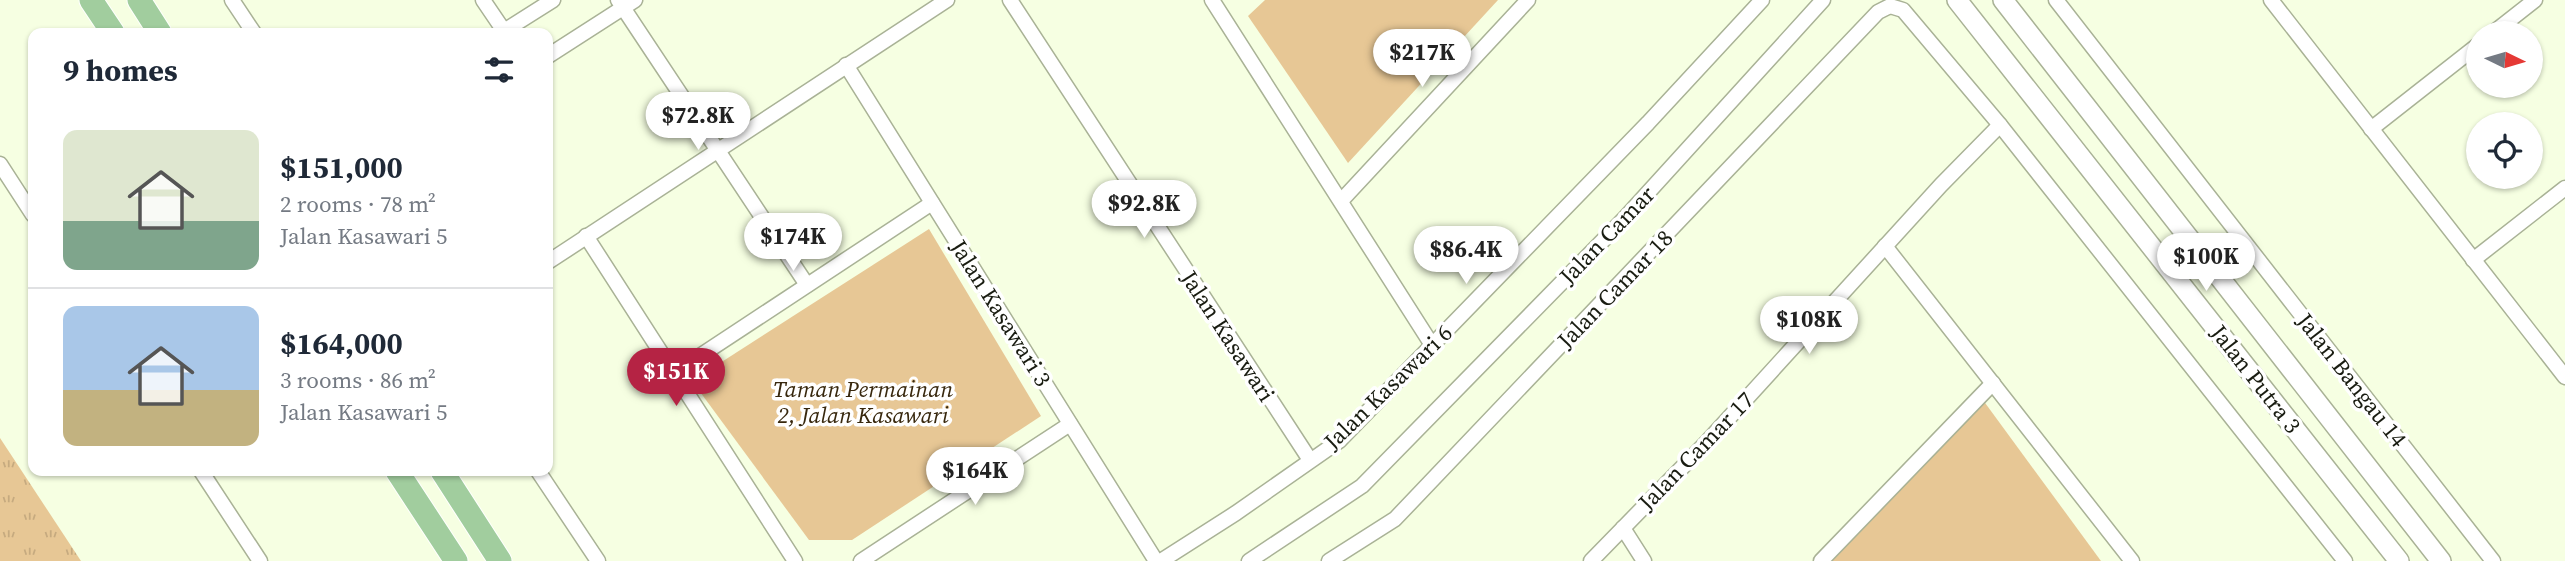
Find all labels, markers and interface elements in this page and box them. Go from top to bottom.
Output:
north arrow [2466,21,2543,98]
map controls [2466,21,2543,189]
pin: $217K [1373,29,1471,89]
text: $217K [1389,36,1455,68]
text: 9 homes [63,50,178,91]
icon: filters [480,51,518,89]
pin: $72.8K [641,92,755,152]
text: $72.8K [662,99,734,131]
button: locate [2466,112,2543,189]
text: $151,000 [280,147,403,188]
icon: home [119,158,203,242]
street label: Jalan Camar [1551,179,1662,292]
pin: $92.8K [1087,180,1201,240]
text: $92.8K [1108,187,1180,219]
text: 2 rooms · 78 m² [280,188,436,220]
pin: $174K [744,214,842,273]
text: Jalan Kasawari 5 [280,220,448,252]
text: $174K [760,220,826,252]
street label: Jalan Camar 18 [1549,223,1680,356]
pin: $86.4K [1409,226,1523,286]
street label: Jalan Kasawari 3 [943,233,1059,393]
text: $86.4K [1430,233,1502,265]
pin: $100K [2157,233,2255,293]
text: $100K [2173,240,2239,272]
street label: Jalan Kasawari [1173,263,1283,408]
pin: $108K [1760,296,1858,356]
text: $108K [1776,303,1842,335]
street label: Jalan Bangau 14 [2289,305,2415,454]
street label: Jalan Kasawari 6 [1316,317,1459,457]
street label: Jalan Putra 3 [2203,317,2309,440]
text: $164,000 [280,323,403,364]
icon: home [119,334,203,418]
pin: $151K [627,348,725,408]
text: $151K [643,355,709,387]
text: 3 rooms · 86 m² [280,364,436,396]
park label: Taman Permainan 2, Jalan Kasawari [773,373,953,431]
street label: Jalan Camar 17 [1630,385,1761,518]
text: Jalan Kasawari 5 [280,396,448,428]
pin: $164K [926,448,1024,507]
text: $164K [942,454,1008,486]

